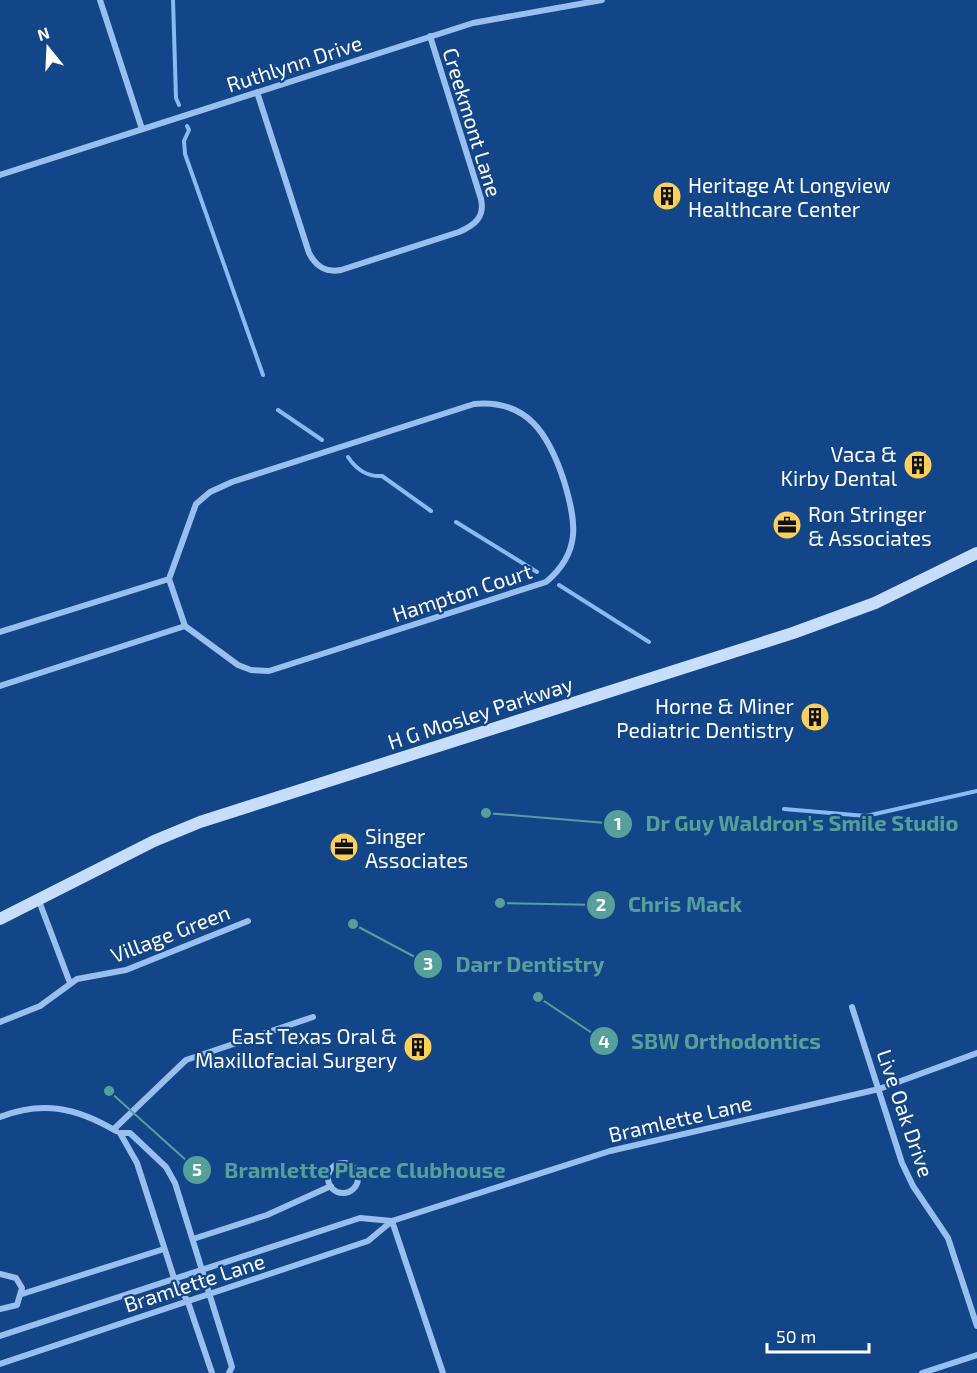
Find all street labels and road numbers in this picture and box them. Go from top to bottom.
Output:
street label: Ruthlynn Drive [223,29,365,97]
street label: Creekmont Lane [438,45,508,199]
street label: Hampton Court [389,558,535,626]
street label: H G Mosley Parkway [384,670,576,754]
street label: Village Green [107,899,233,967]
street label: Live Oak Drive [872,1046,940,1180]
street label: Bramlette Lane [606,1089,754,1147]
street label: Bramlette Lane [120,1247,268,1317]

